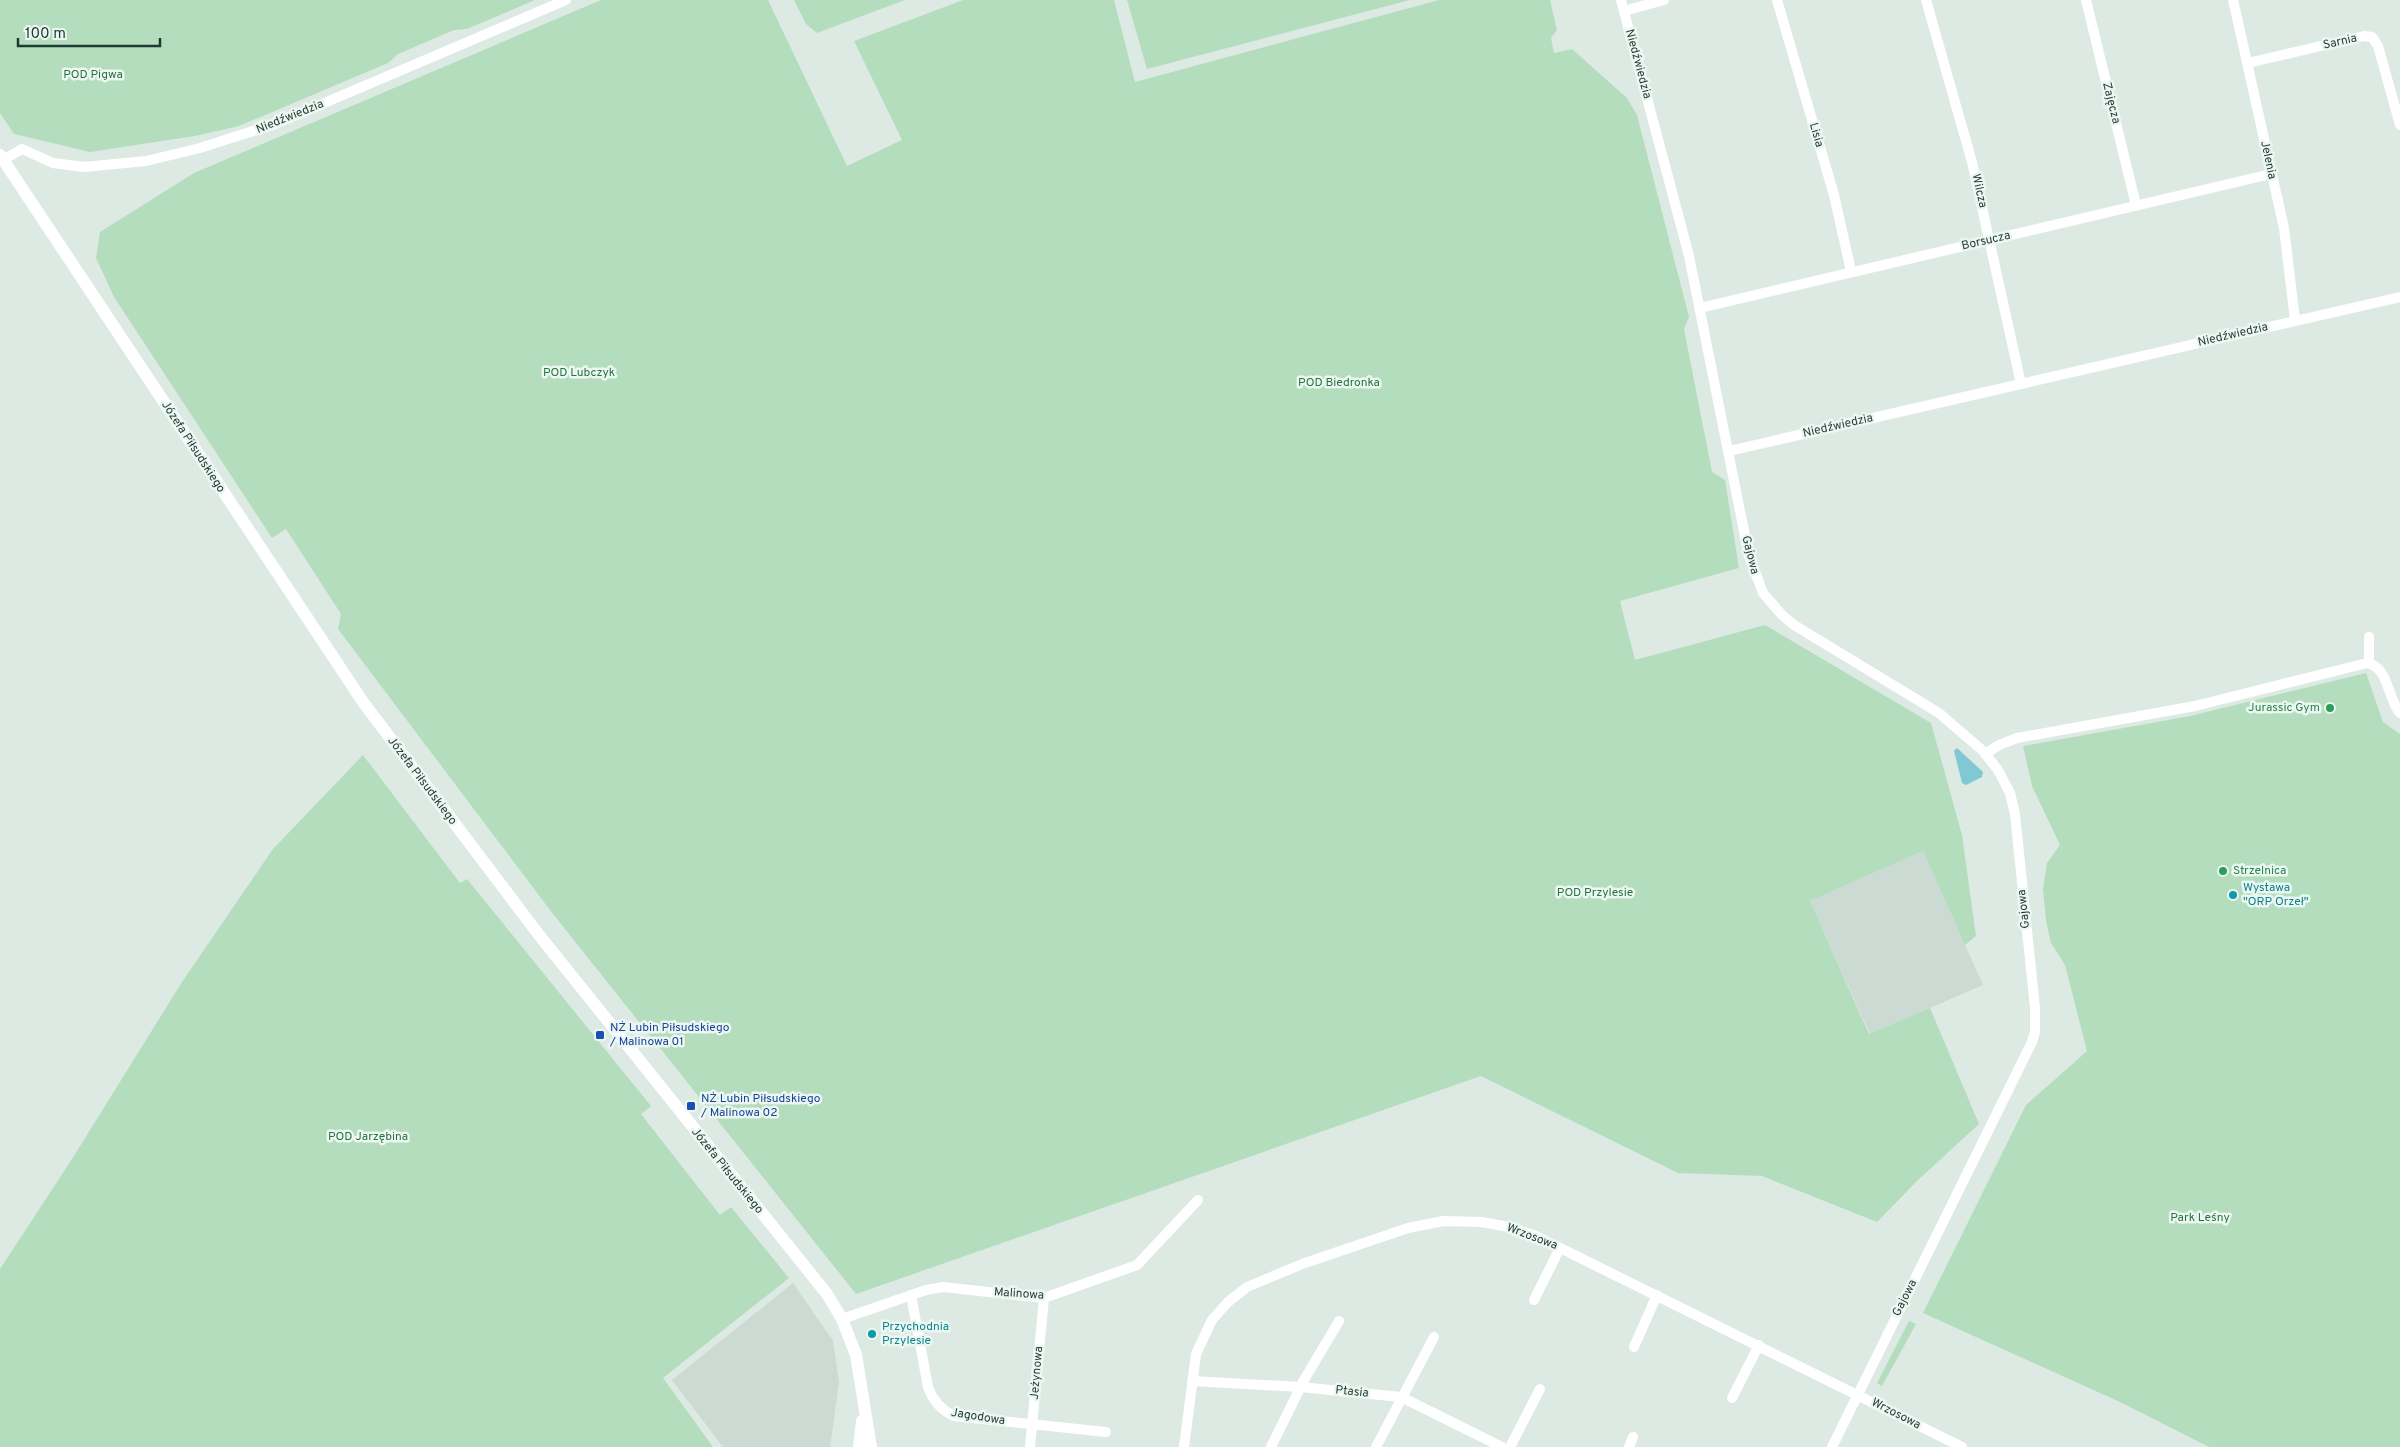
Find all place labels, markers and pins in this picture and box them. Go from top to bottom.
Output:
place label: Jurassic Gym [2248,700,2320,716]
marker: Jurassic Gym [2324,702,2336,714]
place label: Strzelnica [2233,863,2286,879]
marker: Strzelnica [2217,865,2229,877]
place label: Wystawa "ORP Orzeł" [2243,880,2309,910]
marker: Wystawa "ORP Orzeł" [2227,889,2239,901]
place label: NŻ Lubin Piłsudskiego / Malinowa 01 [609,1020,730,1050]
marker: NŻ Lubin Piłsudskiego / Malinowa 01 [594,1029,606,1041]
place label: NŻ Lubin Piłsudskiego / Malinowa 02 [700,1091,821,1121]
marker: NŻ Lubin Piłsudskiego / Malinowa 02 [685,1100,697,1112]
place label: Przychodnia Przylesie [882,1319,949,1349]
marker: Przychodnia Przylesie [866,1328,878,1340]

